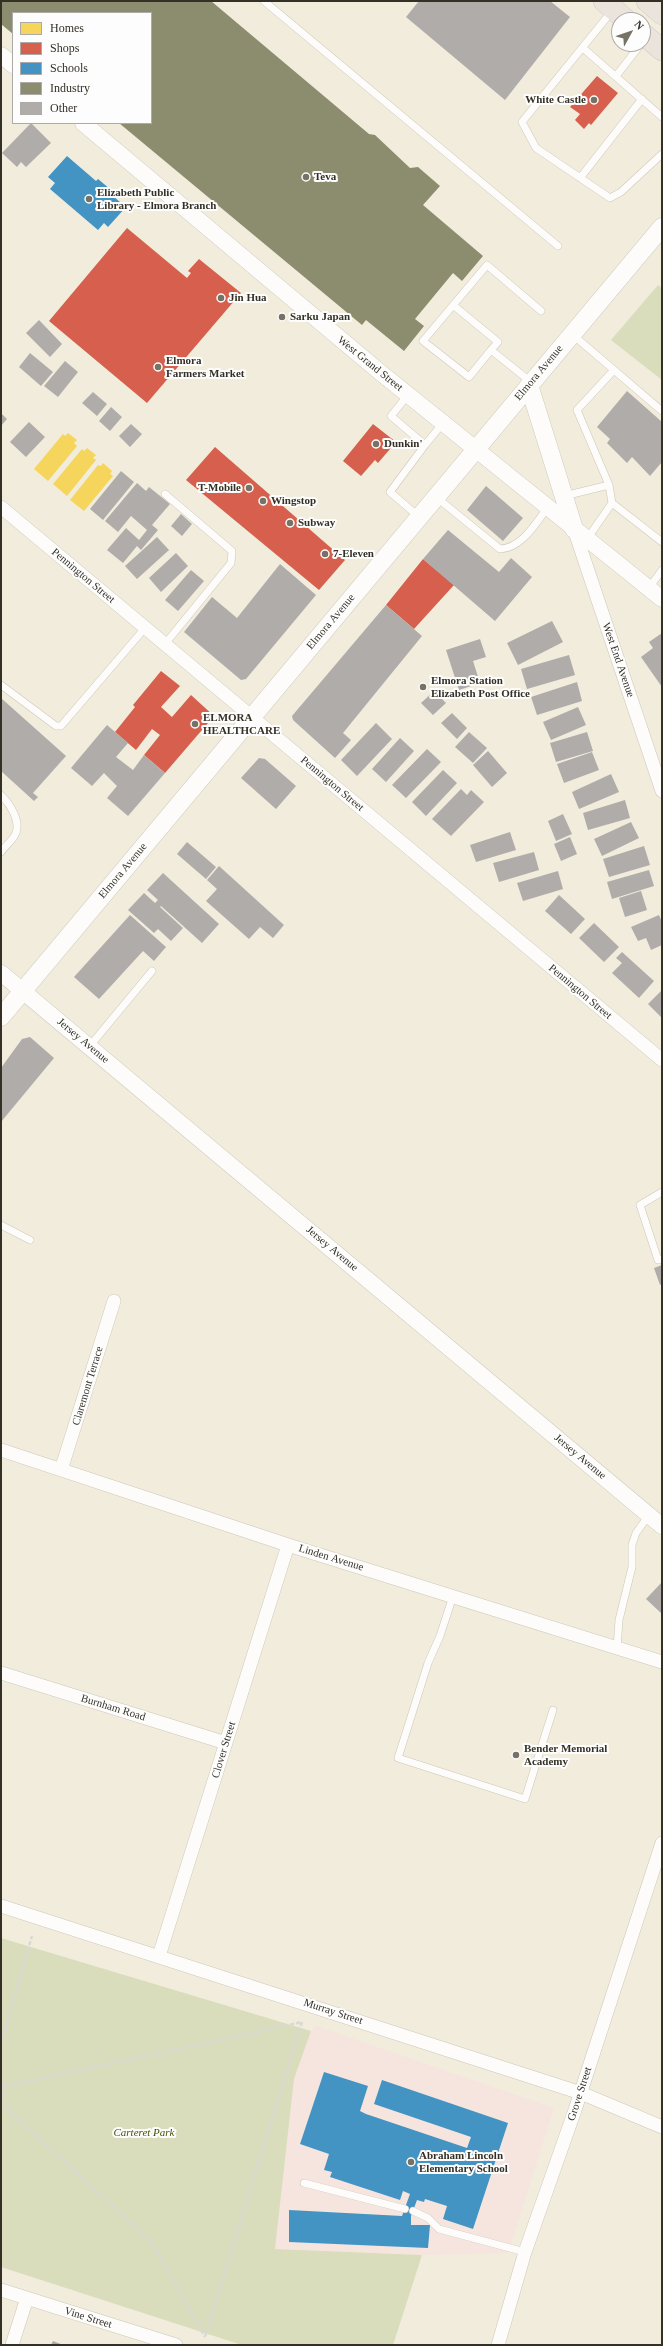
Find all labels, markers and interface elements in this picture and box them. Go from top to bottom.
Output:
legend [12,12,152,124]
north arrow [611,12,651,52]
text: N [632,18,647,32]
text: Homes [50,21,84,35]
text: Shops [50,41,79,55]
text: Schools [50,61,88,75]
text: Industry [50,81,90,95]
place label: White Castle [525,93,586,107]
marker: White Castle [589,95,599,105]
text: Other [50,101,77,115]
place label: Teva [314,170,336,184]
marker: Teva [301,172,311,182]
place label: Elizabeth Public Library - Elmora Branch [97,186,216,212]
marker: Elizabeth Public Library - Elmora Branch [84,194,94,204]
place label: Jin Hua [229,291,267,305]
marker: Jin Hua [216,293,226,303]
place label: Sarku Japan [290,310,350,324]
marker: Sarku Japan [277,312,287,322]
street label: West Grand Street [335,334,405,394]
street label: Elmora Avenue [512,343,566,403]
place label: Elmora Farmers Market [166,354,244,380]
marker: Elmora Farmers Market [153,362,163,372]
place label: Dunkin' [384,437,423,451]
marker: Dunkin' [371,439,381,449]
place label: T-Mobile [198,481,241,495]
marker: T-Mobile [244,483,254,493]
place label: Wingstop [271,494,316,508]
marker: Wingstop [258,496,268,506]
place label: Subway [298,516,335,530]
marker: Subway [285,518,295,528]
street label: Pennington Street [49,546,117,606]
place label: 7-Eleven [333,547,374,561]
marker: 7-Eleven [320,549,330,559]
street label: Elmora Avenue [304,592,358,652]
street label: West End Avenue [599,621,637,699]
place label: Elmora Station Elizabeth Post Office [431,674,530,700]
marker: Elmora Station Elizabeth Post Office [418,682,428,692]
place label: ELMORA HEALTHCARE [203,711,280,737]
marker: ELMORA HEALTHCARE [190,719,200,729]
street label: Pennington Street [298,754,366,814]
street label: Elmora Avenue [96,841,150,901]
street label: Pennington Street [546,962,614,1022]
street label: Jersey Avenue [54,1015,112,1067]
street label: Jersey Avenue [303,1223,361,1275]
street label: Claremont Terrace [70,1345,106,1427]
street label: Jersey Avenue [551,1431,609,1483]
street label: Linden Avenue [297,1542,365,1574]
street label: Burnham Road [79,1692,147,1724]
street label: Clover Street [209,1720,239,1780]
place label: Bender Memorial Academy [524,1742,607,1768]
marker: Bender Memorial Academy [511,1750,521,1760]
street label: Murray Street [302,1996,364,2028]
street label: Grove Street [565,2065,595,2123]
park label: Carteret Park [114,2126,174,2140]
place label: Abraham Lincoln Elementary School [419,2149,508,2175]
marker: Abraham Lincoln Elementary School [406,2157,416,2167]
street label: Vine Street [63,2305,113,2331]

